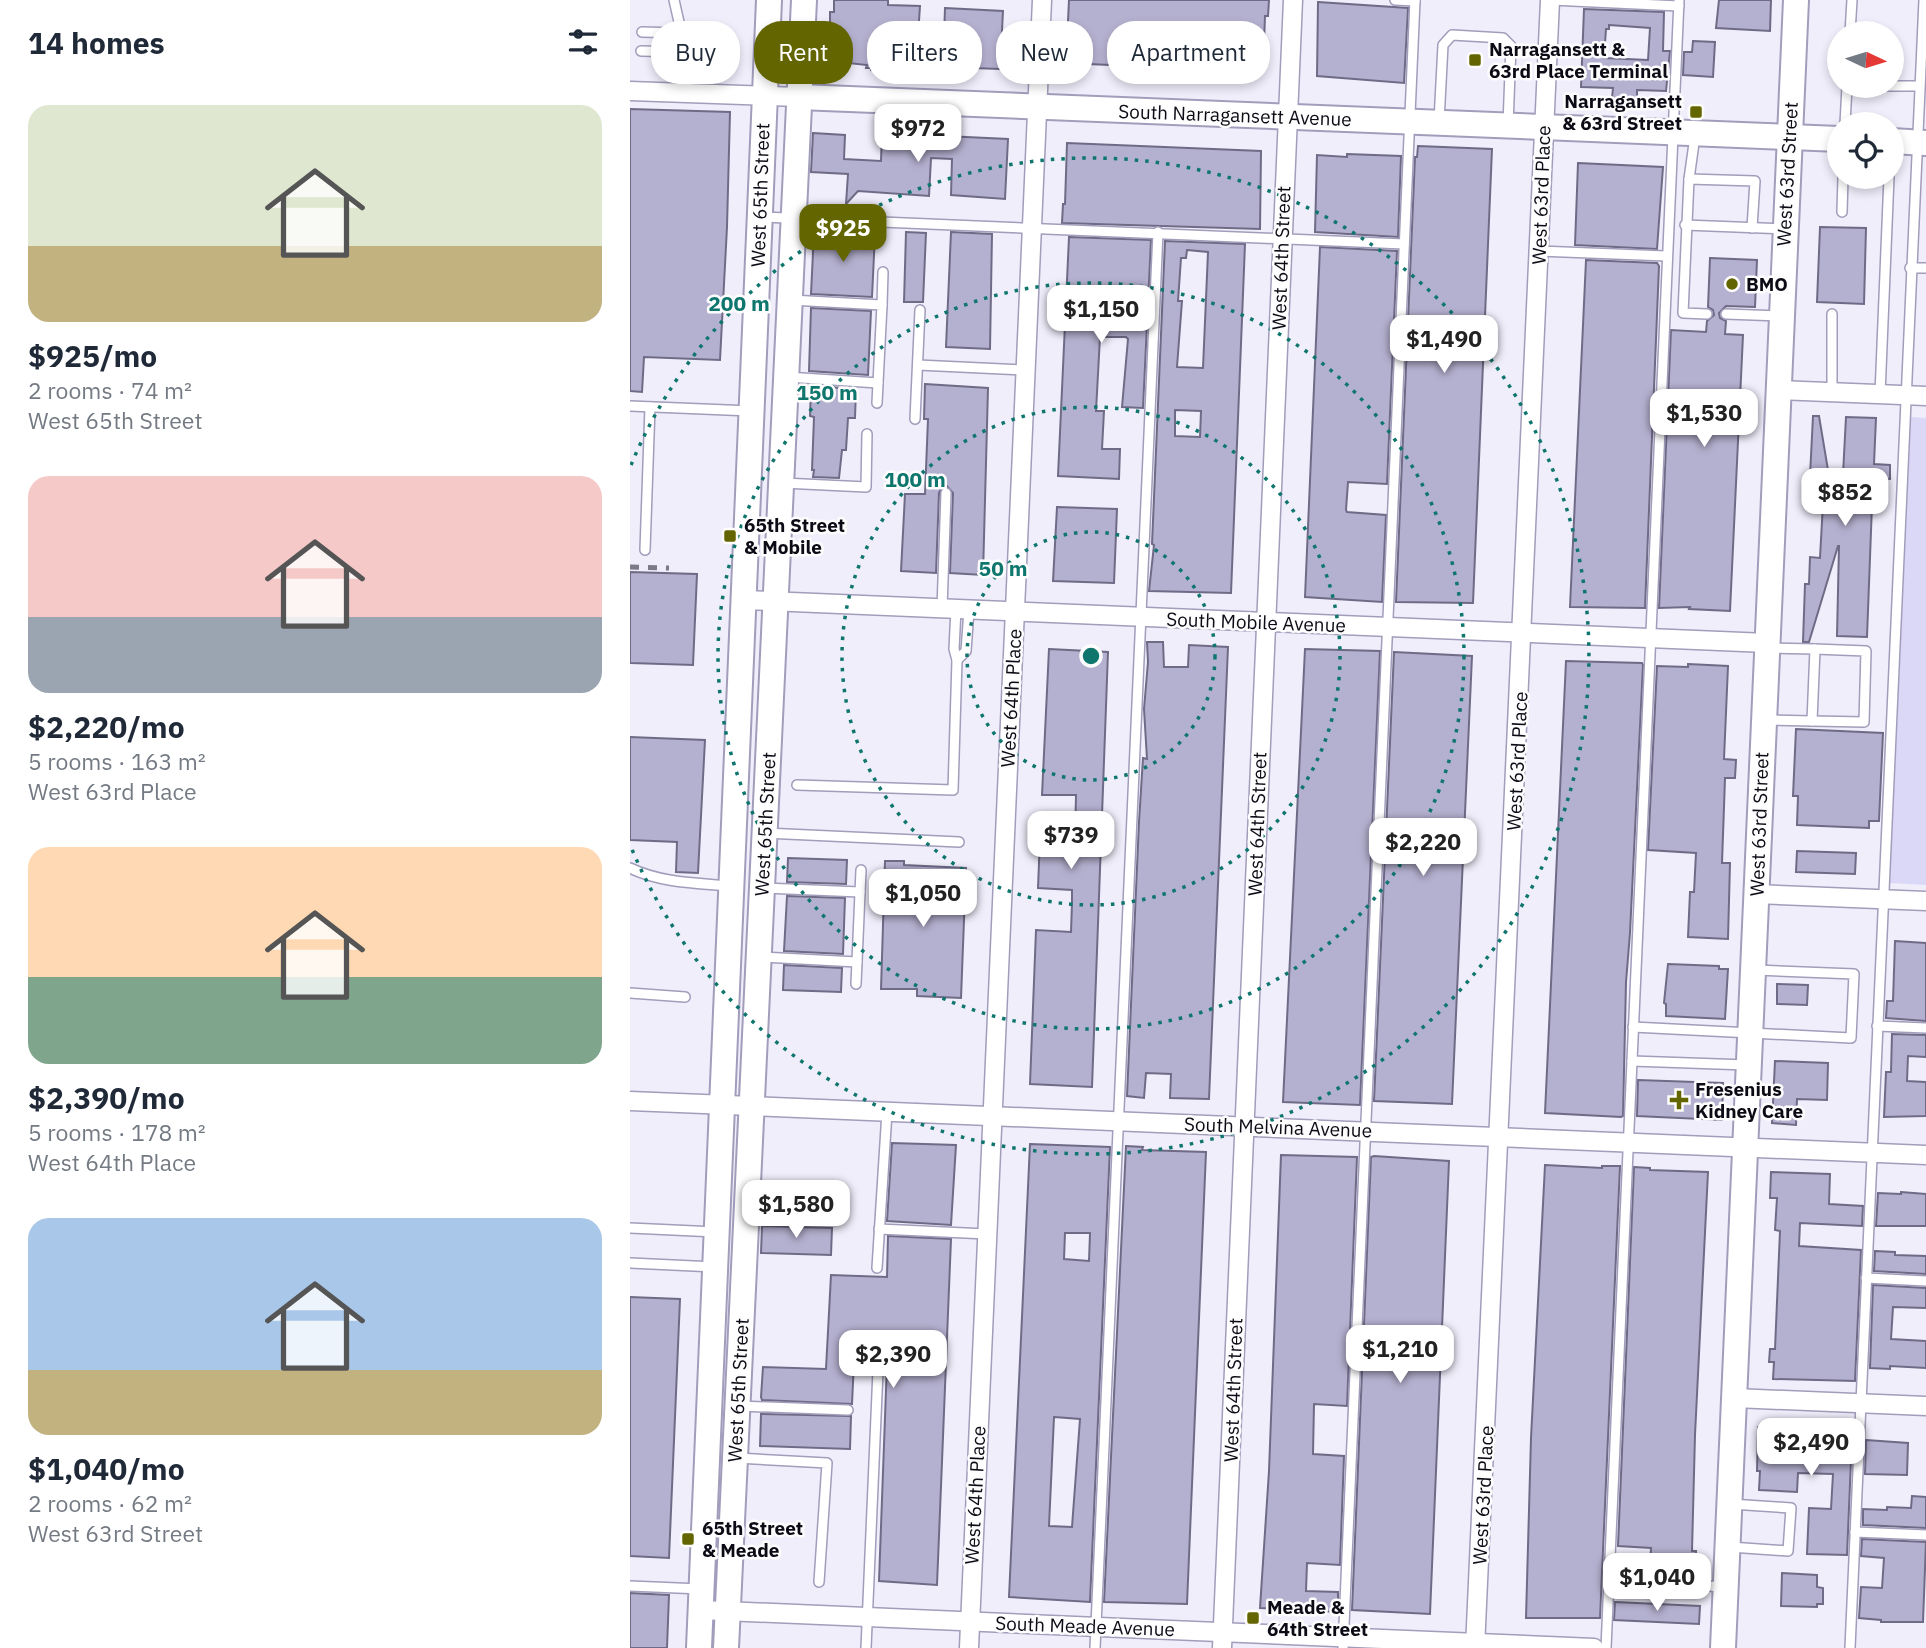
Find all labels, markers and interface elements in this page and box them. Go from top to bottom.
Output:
chip: Buy [651,21,740,84]
chip: Rent [754,21,853,84]
chip: Filters [867,21,982,84]
chip: New [996,21,1093,84]
chip: Apartment [1107,21,1270,84]
north arrow [1827,21,1904,98]
map controls [1827,21,1904,189]
text: 14 homes [28,23,165,62]
icon: filters [564,23,602,61]
place label: Narragansett & 63rd Place Terminal [1489,37,1668,83]
marker: Narragansett & 63rd Place Terminal [1467,52,1483,68]
place label: Narragansett & 63rd Street [1562,89,1682,135]
street label: South Narragansett Avenue [1118,99,1352,131]
street label: West 63rd Street [1771,101,1803,247]
pin: $972 [877,104,959,164]
marker: Narragansett & 63rd Street [1688,104,1704,120]
text: $972 [890,112,946,142]
button: locate [1827,112,1904,189]
street label: West 65th Street [745,123,775,267]
street label: West 63rd Place [1527,125,1555,265]
icon: home [252,150,378,276]
street label: West 64th Street [1266,186,1296,330]
pin: $925 [802,204,884,264]
text: $925 [815,212,871,242]
place label: BMO [1746,272,1788,296]
marker: BMO [1724,276,1740,292]
pin: $1,150 [1044,286,1158,345]
text: 200 m [708,289,770,317]
text: $1,150 [1063,293,1139,323]
pin: $1,490 [1387,316,1501,375]
text: $1,490 [1406,323,1482,353]
text: $925/mo [28,336,157,375]
text: 2 rooms · 74 m² [28,375,192,405]
text: 150 m [796,378,858,406]
pin: $1,530 [1647,390,1761,449]
text: $1,530 [1666,397,1742,427]
text: West 65th Street [28,405,203,435]
text: 100 m [884,465,946,493]
pin: $852 [1804,468,1886,528]
text: $852 [1817,476,1873,506]
place label: 65th Street & Mobile [744,513,845,559]
icon: home [252,521,378,647]
marker: 65th Street & Mobile [722,528,738,544]
text: 50 m [979,554,1027,582]
street label: South Mobile Avenue [1166,607,1346,637]
street label: West 64th Place [995,628,1027,768]
centre of rings [1079,644,1103,668]
street label: West 63rd Place [1501,691,1533,831]
text: $2,220/mo [28,707,185,746]
text: 5 rooms · 163 m² [28,746,206,776]
street label: West 65th Street [749,751,781,897]
street label: West 63rd Street [1744,751,1774,897]
street label: West 64th Street [1242,752,1272,896]
text: West 63rd Place [28,776,197,806]
pin: $739 [1030,812,1112,871]
pin: $2,220 [1366,818,1480,878]
text: $739 [1043,819,1099,849]
text: $2,220 [1385,826,1461,856]
pin: $1,050 [866,870,980,929]
text: $1,050 [885,877,961,907]
icon: home [252,892,378,1018]
place label: Fresenius Kidney Care [1695,1077,1803,1123]
text: $2,390/mo [28,1078,185,1117]
marker: Fresenius Kidney Care [1669,1090,1689,1110]
street label: South Melvina Avenue [1184,1112,1372,1142]
text: 5 rooms · 178 m² [28,1117,206,1147]
text: West 64th Place [28,1147,196,1177]
pin: $1,580 [739,1180,853,1240]
text: $1,580 [758,1188,834,1218]
icon: home [252,1263,378,1389]
street label: West 65th Street [722,1317,754,1463]
street label: West 64th Street [1218,1318,1248,1462]
pin: $1,210 [1343,1326,1457,1385]
pin: $2,390 [836,1330,950,1390]
text: $1,210 [1362,1333,1438,1363]
text: $2,390 [855,1338,931,1368]
pin: $2,490 [1754,1418,1868,1478]
street label: West 64th Place [959,1425,991,1565]
street label: West 63rd Place [1467,1425,1499,1565]
text: $2,490 [1773,1426,1849,1456]
text: $1,040/mo [28,1449,185,1488]
text: 2 rooms · 62 m² [28,1488,192,1518]
place label: 65th Street & Meade [702,1516,803,1562]
text: West 63rd Street [28,1518,203,1548]
marker: 65th Street & Meade [680,1531,696,1547]
pin: $1,040 [1600,1554,1714,1613]
text: $1,040 [1619,1561,1695,1591]
place label: Meade & 64th Street [1267,1595,1368,1641]
marker: Meade & 64th Street [1245,1610,1261,1626]
street label: South Meade Avenue [995,1611,1175,1641]

